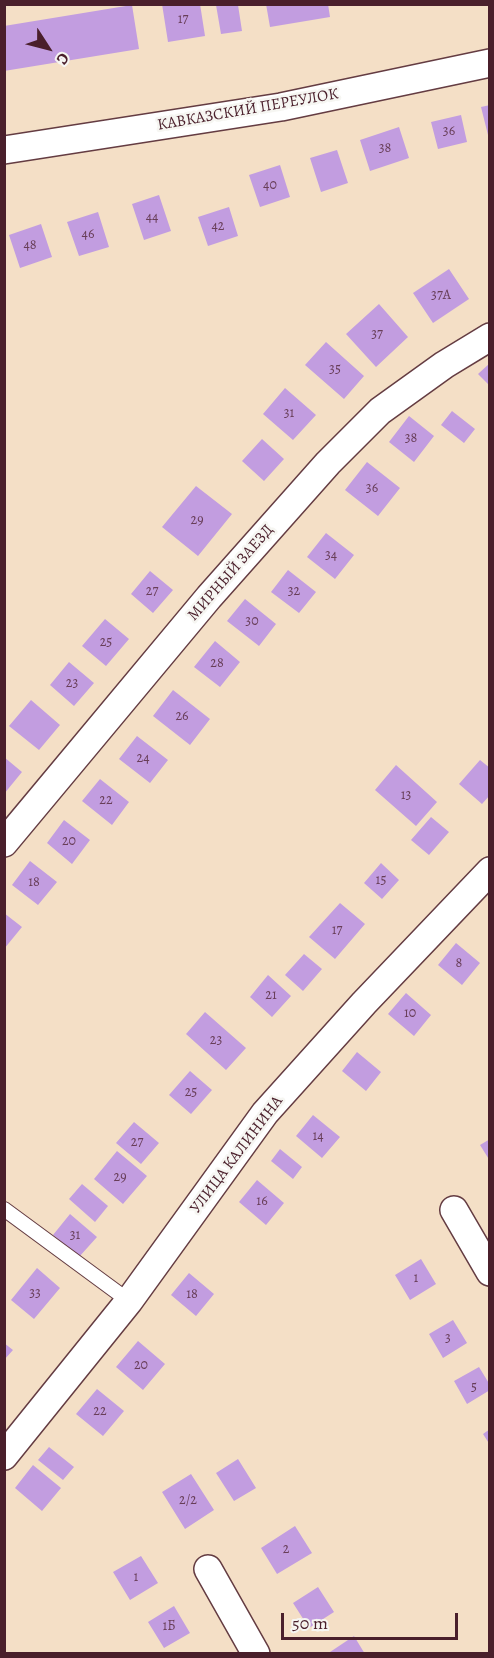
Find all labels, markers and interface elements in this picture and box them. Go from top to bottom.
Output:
house number: 17 [178,12,188,28]
north arrow [18,18,78,78]
text: С [51,48,74,69]
street label: КАВКАЗСКИЙ ПЕРЕУЛОК [156,85,340,135]
house number: 36 [443,124,455,140]
house number: 38 [379,141,391,157]
house number: 40 [263,178,277,194]
house number: 44 [146,210,158,226]
house number: 42 [212,219,224,235]
house number: 46 [82,227,94,243]
house number: 48 [23,238,37,254]
house number: 37А [431,288,451,304]
house number: 37 [371,327,383,343]
house number: 35 [329,362,341,378]
house number: 31 [284,406,294,422]
house number: 38 [405,431,417,447]
house number: 36 [366,481,378,497]
house number: 29 [190,513,204,529]
street label: МИРНЫЙ ЗАЕЗД [184,521,278,625]
house number: 34 [325,548,337,564]
house number: 27 [146,584,158,600]
house number: 32 [288,584,300,600]
house number: 30 [245,614,259,630]
house number: 25 [100,635,112,651]
house number: 28 [210,656,224,672]
house number: 23 [66,676,78,692]
house number: 26 [175,709,189,725]
house number: 24 [137,751,149,767]
house number: 13 [401,788,411,804]
house number: 22 [99,793,113,809]
house number: 20 [62,834,76,850]
house number: 15 [376,873,386,889]
house number: 18 [28,875,40,891]
house number: 17 [332,923,342,939]
house number: 8 [456,956,462,972]
house number: 21 [265,988,277,1004]
house number: 10 [404,1006,416,1022]
house number: 23 [210,1033,222,1049]
house number: 25 [185,1085,197,1101]
street label: УЛИЦА КАЛИНИНА [186,1092,288,1218]
house number: 14 [312,1129,324,1145]
house number: 27 [131,1135,143,1151]
house number: 29 [113,1170,127,1186]
house number: 16 [256,1194,268,1210]
house number: 31 [70,1228,80,1244]
house number: 1 [414,1271,418,1287]
house number: 33 [29,1286,41,1302]
house number: 18 [186,1287,198,1303]
house number: 3 [445,1331,451,1347]
house number: 20 [134,1358,148,1374]
house number: 5 [471,1380,477,1396]
house number: 22 [93,1404,107,1420]
house number: 2/2 [179,1493,197,1509]
house number: 2 [283,1542,289,1558]
house number: 1 [134,1570,138,1586]
scale bar [284,1601,461,1639]
text: 50 m [292,1611,328,1635]
house number: 1Б [162,1619,176,1635]

